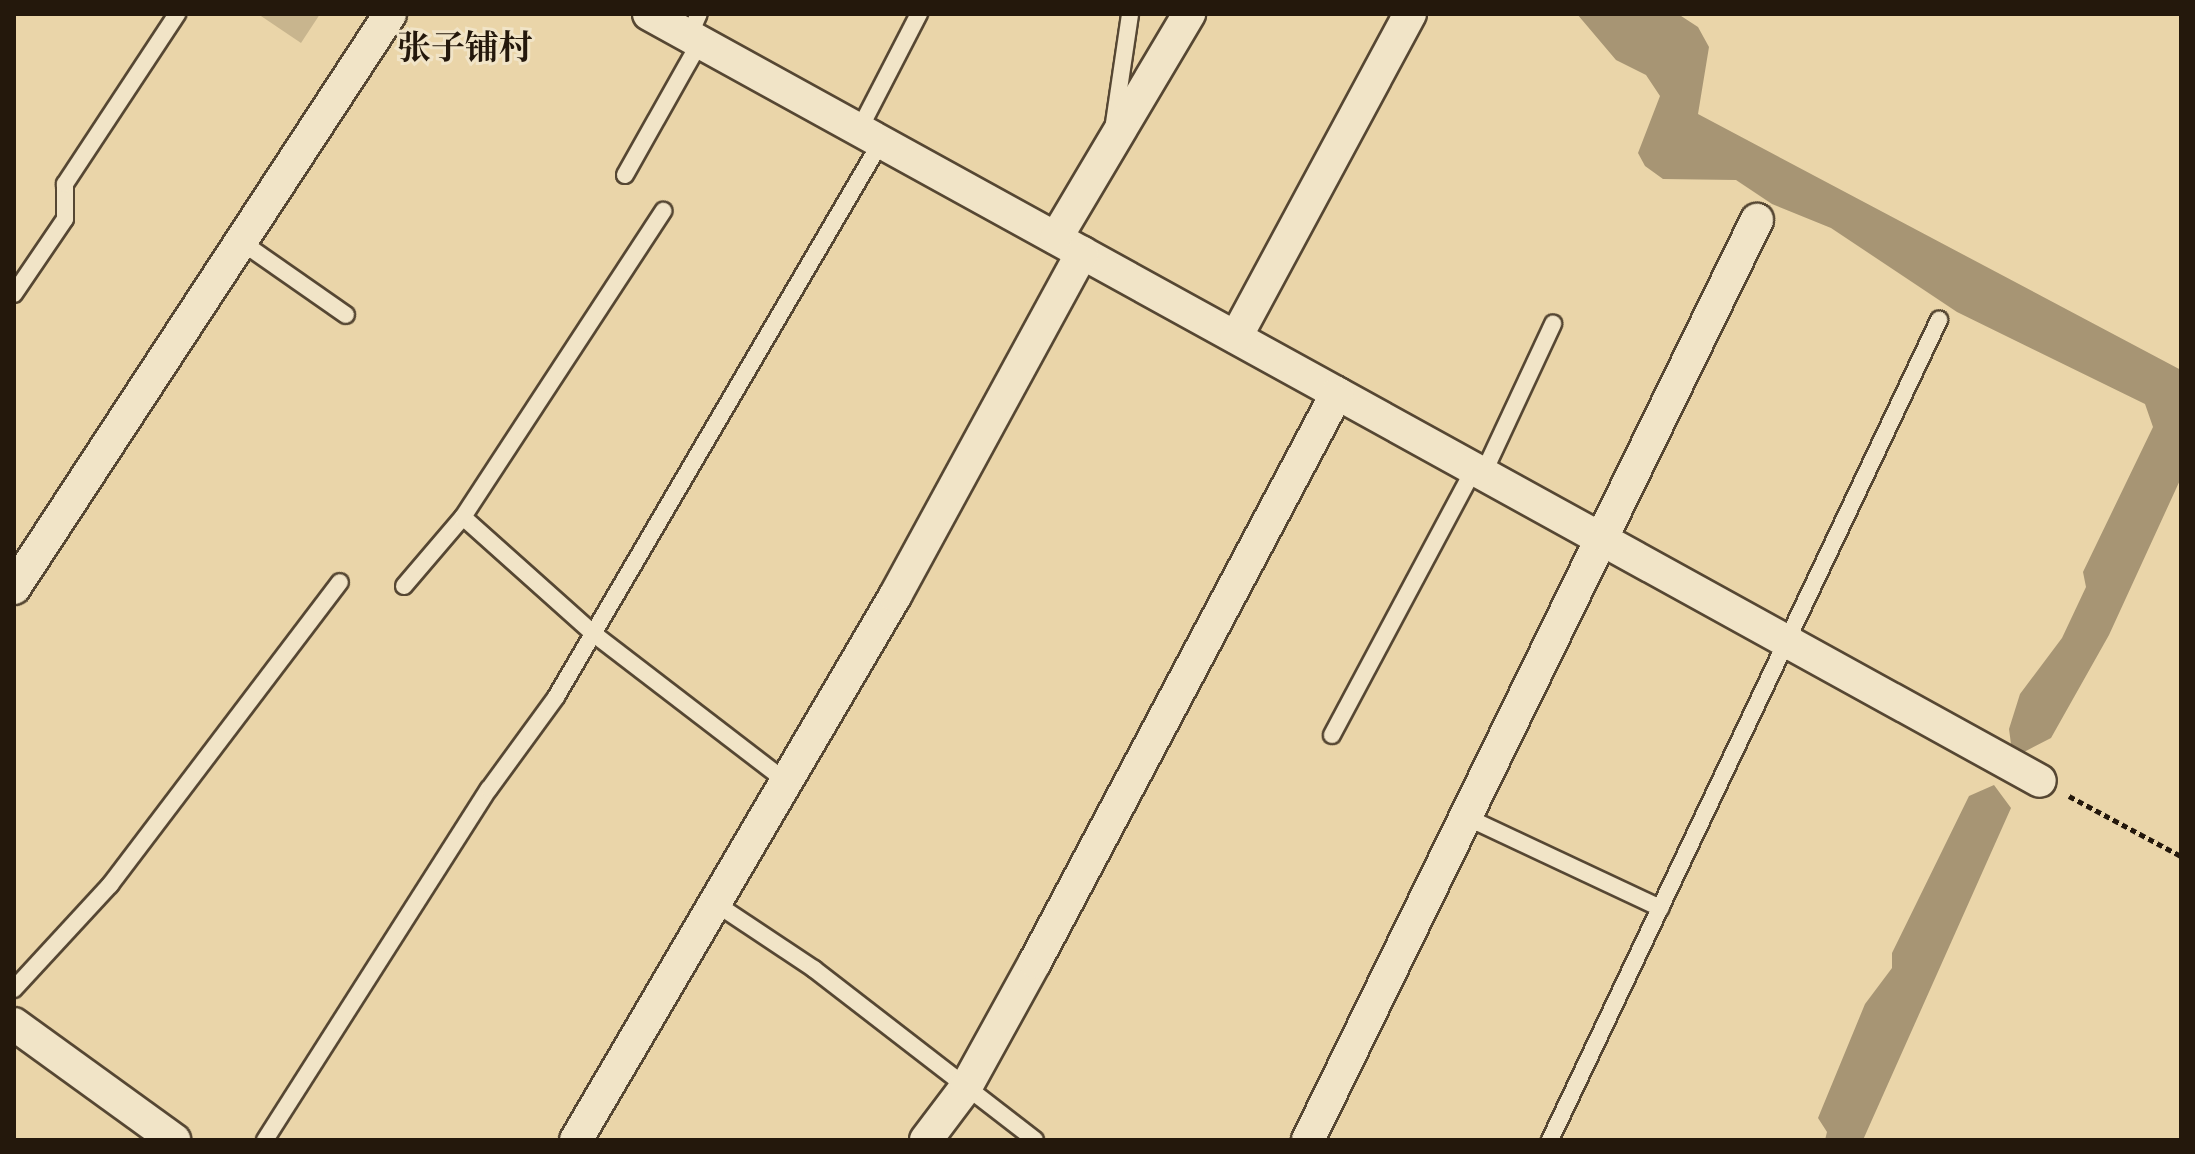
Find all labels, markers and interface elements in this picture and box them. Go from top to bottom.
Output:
district label: 张子铺村 [397,28,533,68]

